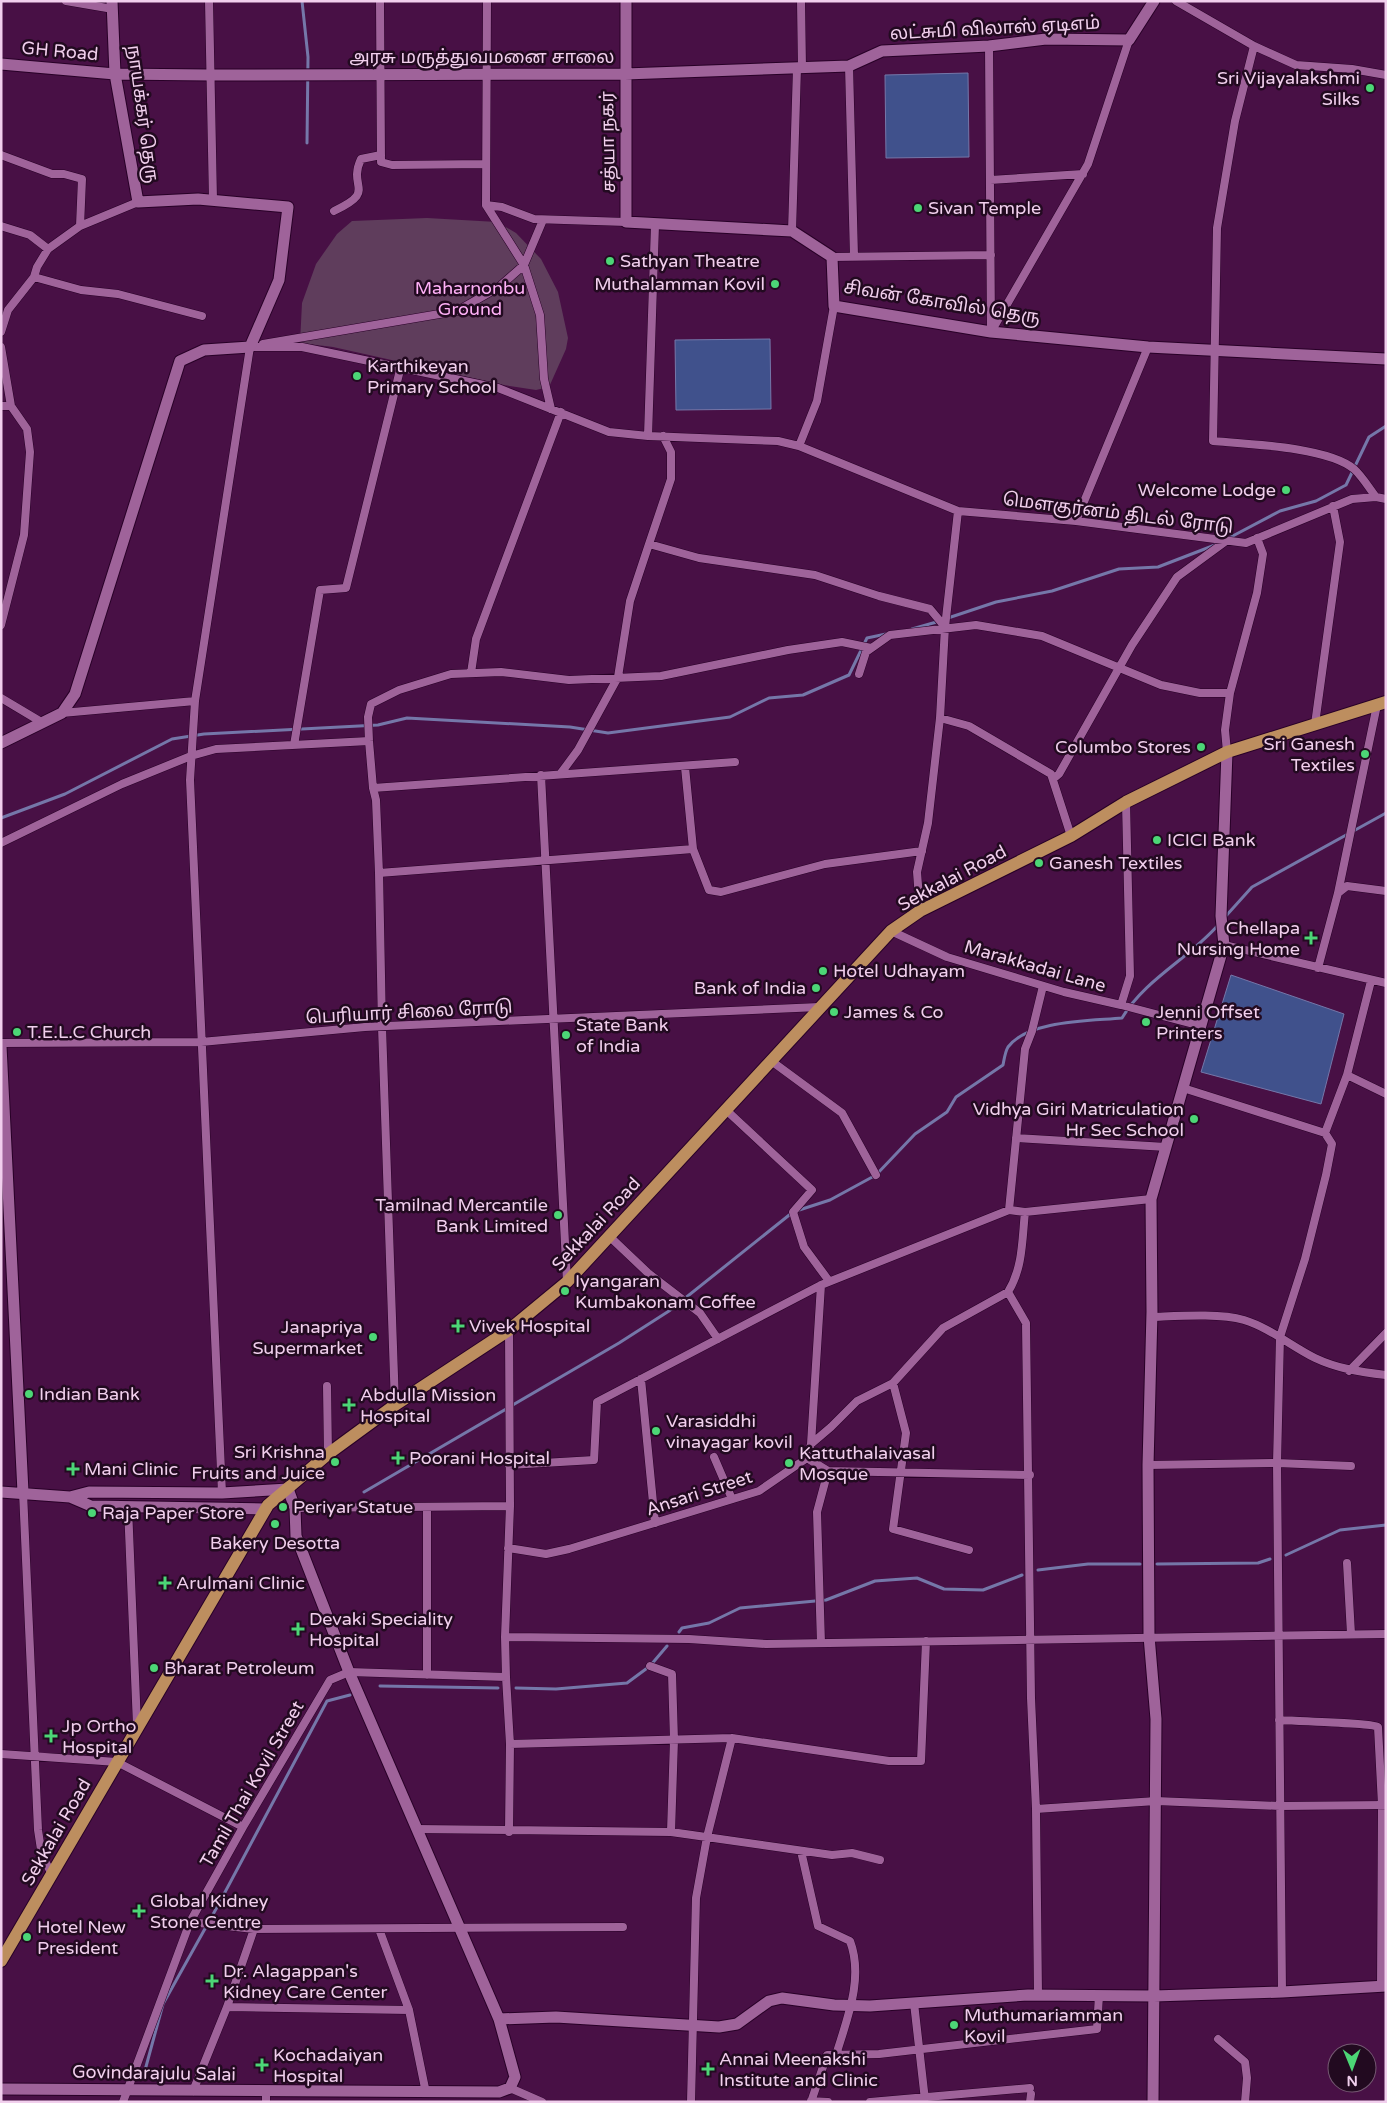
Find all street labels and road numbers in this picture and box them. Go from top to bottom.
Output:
street label: லட்சுமி விலாஸ் ஏடிஎம் [889,12,1101,45]
street label: GH Road [21,37,99,65]
street label: நாயக்கர் தெரு [121,44,164,185]
street label: அரசு மருத்துவமனை சாலை [349,46,615,69]
street label: சத்யா நகர் [596,90,621,193]
street label: சிவன் கோவில் தெரு [842,276,1042,329]
street label: மௌகுர்னம் திடல் ரோடு [1002,488,1234,539]
street label: Sekkalai Road [894,840,1010,916]
street label: Marakkadai Lane [962,935,1108,997]
street label: பெரியார் சிலை ரோடு [305,996,513,1029]
street label: Sekkalai Road [547,1173,645,1275]
street label: Ansari Street [643,1465,755,1521]
street label: Tamil Thai Kovil Street [195,1697,309,1871]
street label: Sekkalai Road [17,1775,95,1889]
street label: Govindarajulu Salai [72,2061,236,2085]

